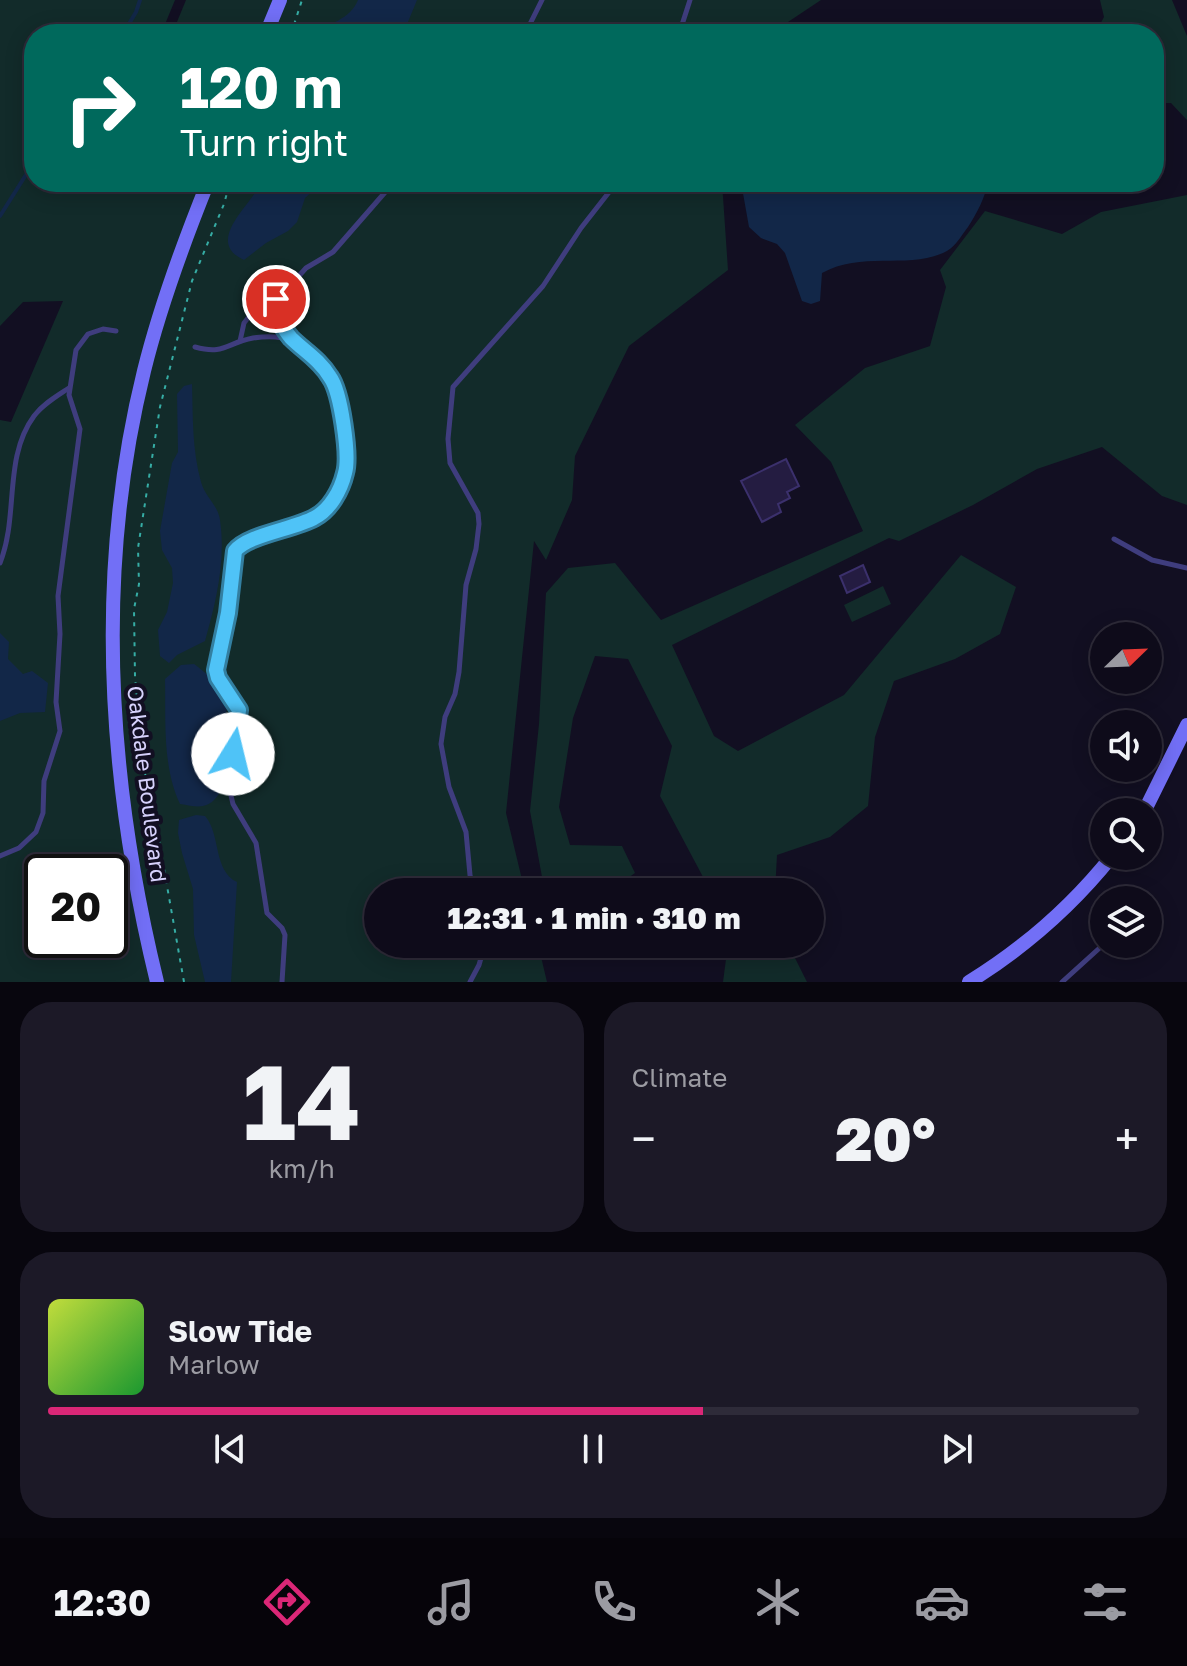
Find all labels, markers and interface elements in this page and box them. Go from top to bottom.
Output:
text: 120 m [180,53,342,120]
icon: right [48,56,152,160]
text: Turn right [180,121,348,164]
pin [242,265,310,333]
icon: arrive [254,277,298,321]
north arrow [1090,622,1162,694]
map controls [1090,622,1162,958]
street label: Oakdale Boulevard [122,684,173,884]
button: sound [1090,710,1162,782]
position arrow [191,712,275,796]
button: search [1090,798,1162,870]
speed limit sign: 20 [24,854,128,958]
button: layers [1090,886,1162,958]
text: 12:31 · 1 min · 310 m [447,900,741,936]
text: 14 [242,1038,361,1163]
text: Climate [632,1062,727,1093]
text: 20° [835,1102,935,1174]
text: − [632,1112,656,1165]
text: + [1115,1112,1139,1165]
text: km/h [269,1153,335,1184]
text: Slow Tide [168,1313,312,1349]
text: Marlow [168,1349,260,1380]
icon: previous [208,1427,252,1471]
icon: pause [571,1427,615,1471]
icon: next [935,1427,979,1471]
icon: directions [259,1574,315,1630]
icon: music [423,1574,479,1630]
icon: phone [586,1574,642,1630]
icon: climate [750,1574,806,1630]
icon: car [914,1574,970,1630]
icon: filters [1077,1574,1133,1630]
text: 12:30 [54,1581,151,1624]

